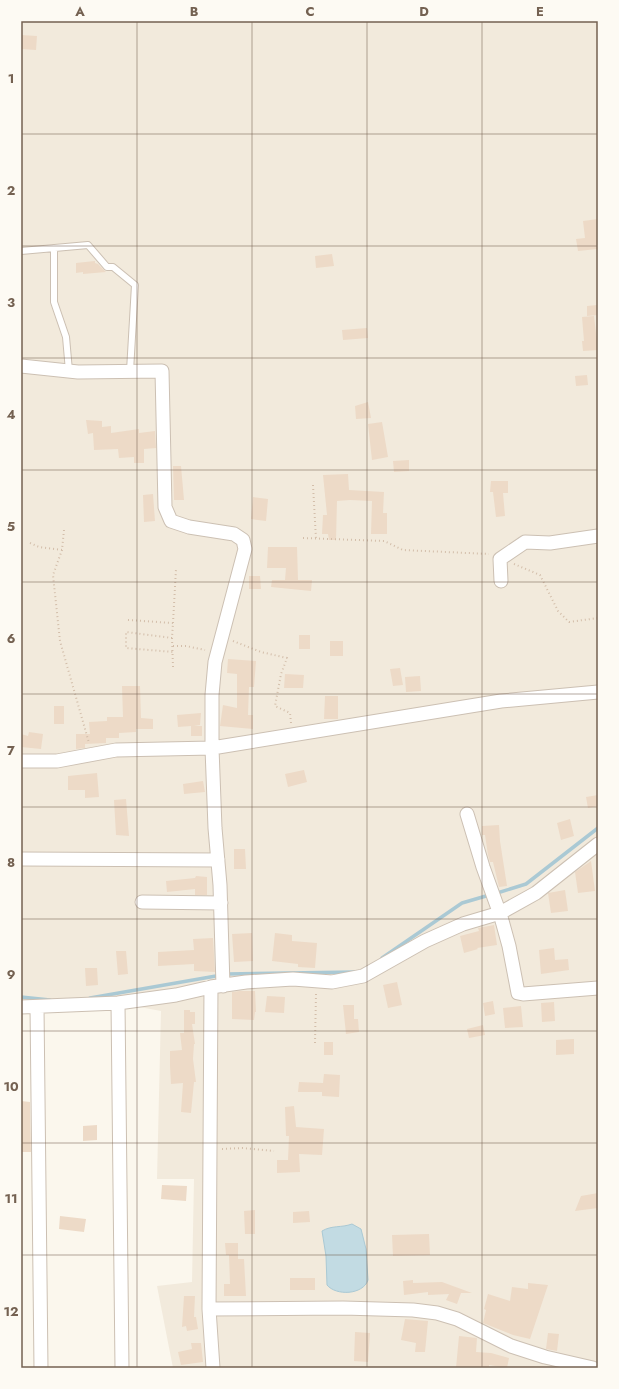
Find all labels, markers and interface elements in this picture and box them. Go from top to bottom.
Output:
text: A [74,2,85,21]
text: B [190,2,199,21]
text: C [305,2,315,21]
text: D [419,2,429,21]
text: E [536,2,544,21]
text: 1 [8,69,14,88]
text: 2 [7,181,15,200]
text: 3 [7,293,15,312]
text: 4 [6,405,16,424]
text: 5 [7,517,15,536]
text: 6 [7,629,16,648]
text: 7 [7,741,15,760]
text: 8 [7,853,15,872]
text: 9 [7,965,16,984]
text: 10 [3,1077,19,1096]
text: 11 [4,1189,18,1208]
text: 12 [3,1302,19,1321]

